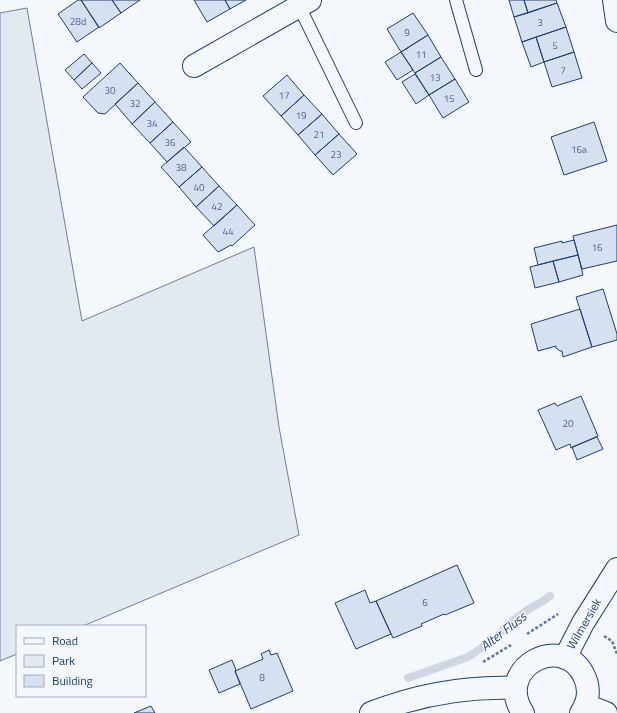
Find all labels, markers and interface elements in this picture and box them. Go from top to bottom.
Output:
house number: 28d [70,14,86,29]
house number: 3 [537,15,543,30]
house number: 9 [404,25,410,40]
house number: 5 [552,38,558,53]
house number: 11 [415,47,427,62]
house number: 7 [560,63,566,78]
house number: 13 [429,70,441,85]
house number: 30 [104,83,116,98]
house number: 17 [278,88,290,103]
house number: 15 [443,91,455,106]
house number: 32 [129,96,141,111]
house number: 19 [295,108,307,123]
house number: 34 [146,116,158,131]
house number: 21 [313,127,325,142]
house number: 36 [164,135,176,150]
house number: 16a [571,142,587,157]
house number: 23 [330,147,342,162]
house number: 38 [175,160,187,175]
house number: 40 [193,180,205,195]
house number: 42 [211,199,223,214]
house number: 44 [222,224,234,239]
house number: 16 [591,240,603,255]
house number: 20 [562,416,574,431]
street label: Wilmersiek [561,594,606,653]
house number: 6 [422,595,428,610]
water label: Alter Fluss [476,606,531,655]
legend [16,625,146,697]
text: Road [52,631,78,650]
text: Park [52,651,75,670]
house number: 8 [259,670,265,685]
text: Building [52,671,93,690]

